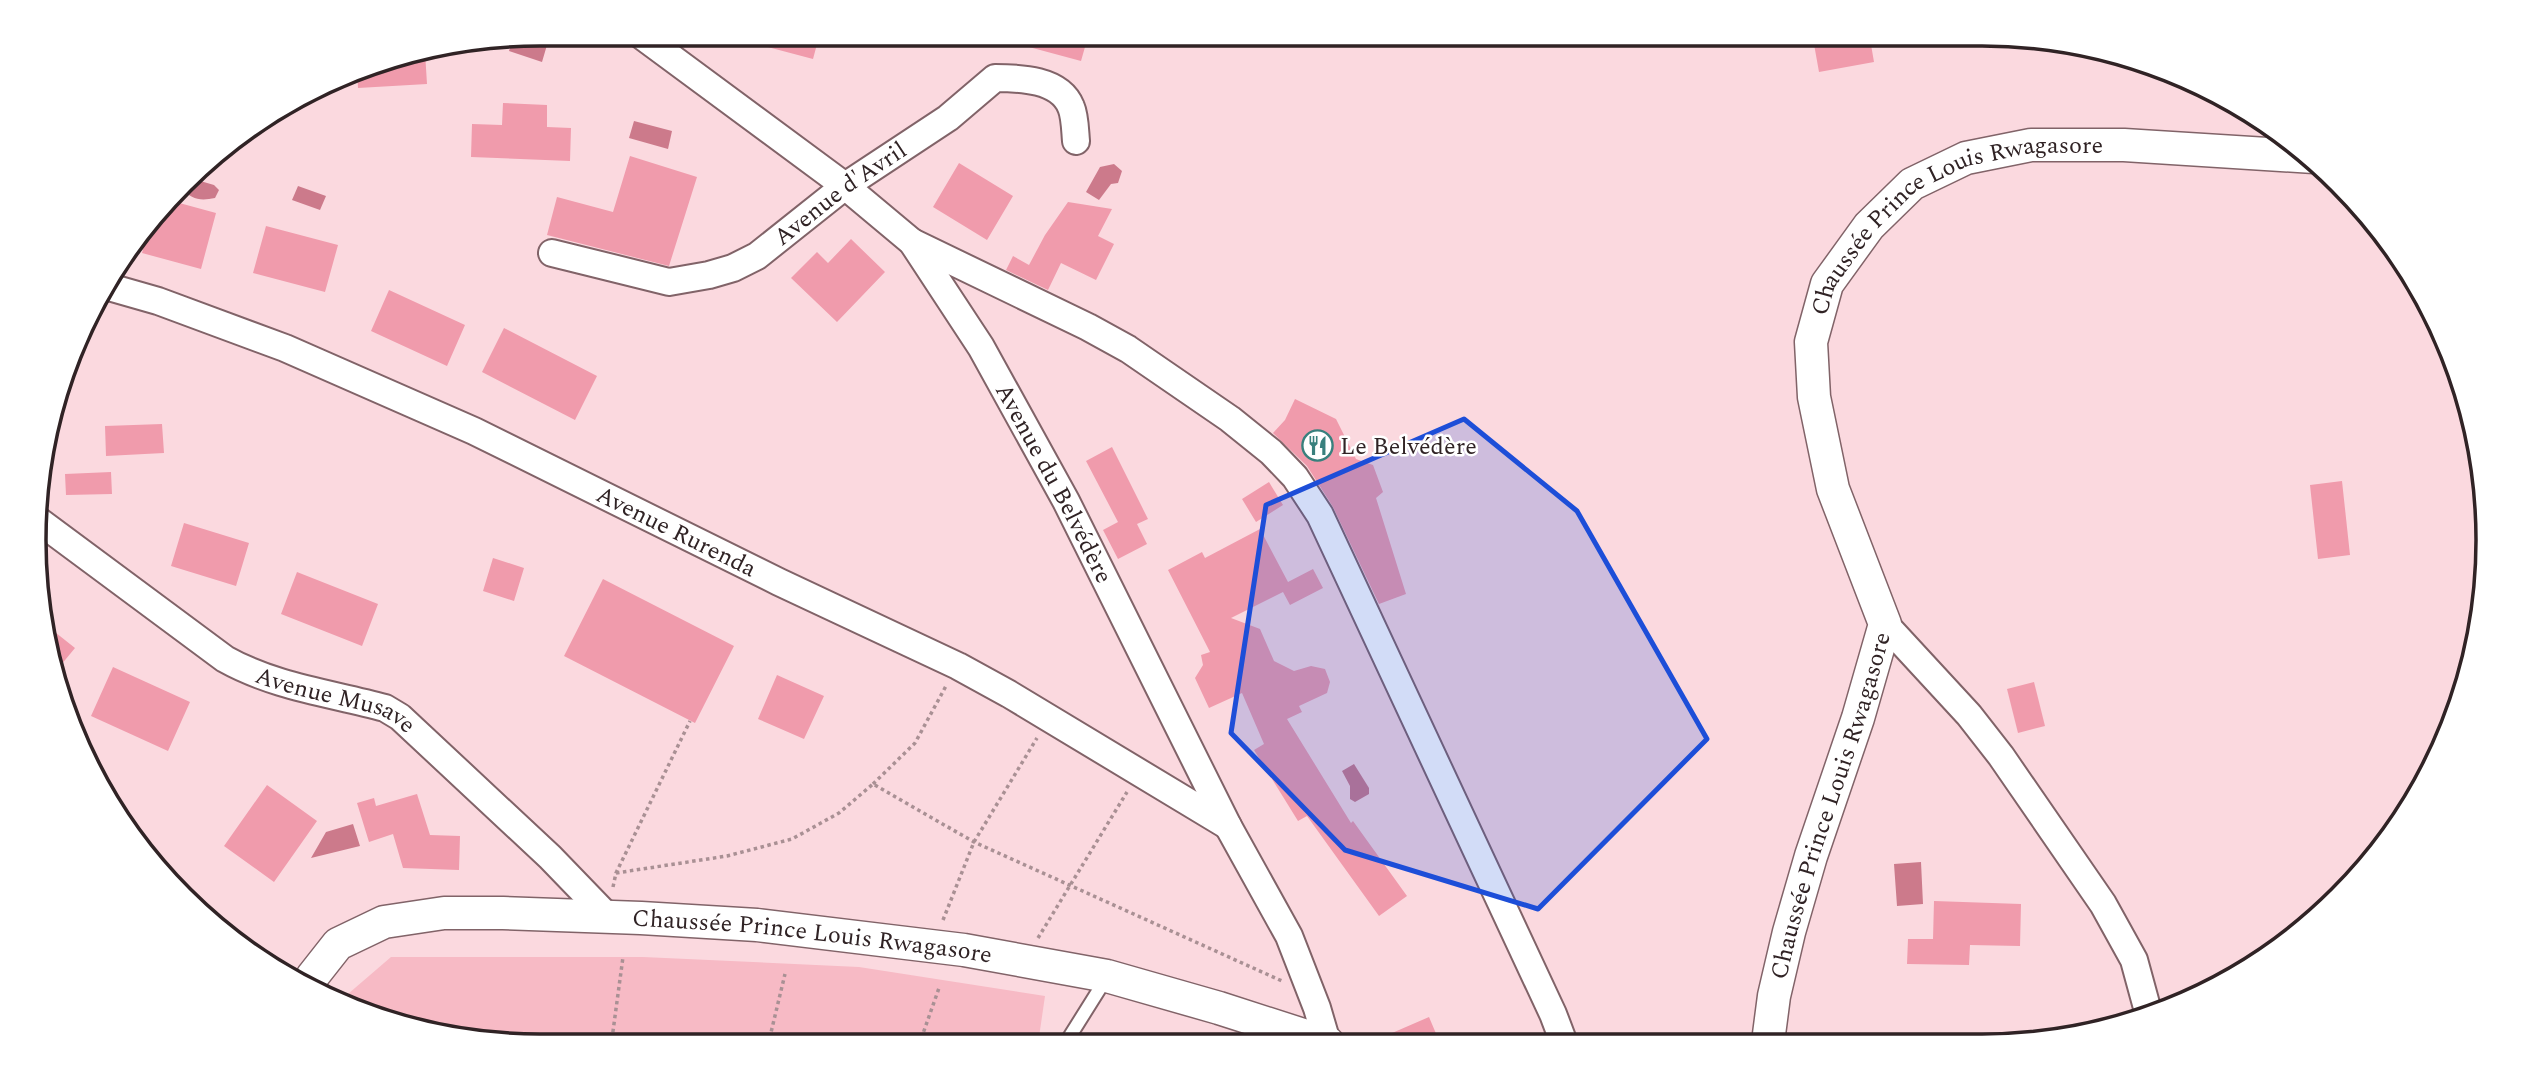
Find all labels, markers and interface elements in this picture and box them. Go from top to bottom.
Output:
street label: Chaussée Prince Louis Rwagasore [1802,128,2103,319]
street label: Avenue d'Avril [766,133,914,255]
street label: Avenue du Belvédère [985,377,1121,590]
restaurant icon: Le Belvédère [1300,429,1334,463]
place label: Le Belvédère [1340,429,1477,465]
street label: Avenue Rurenda [590,477,763,587]
street label: Chaussée Prince Louis Rwagasore [1762,628,1901,983]
street label: Avenue Musave [250,658,424,742]
street label: Chaussée Prince Louis Rwagasore [631,901,995,974]

